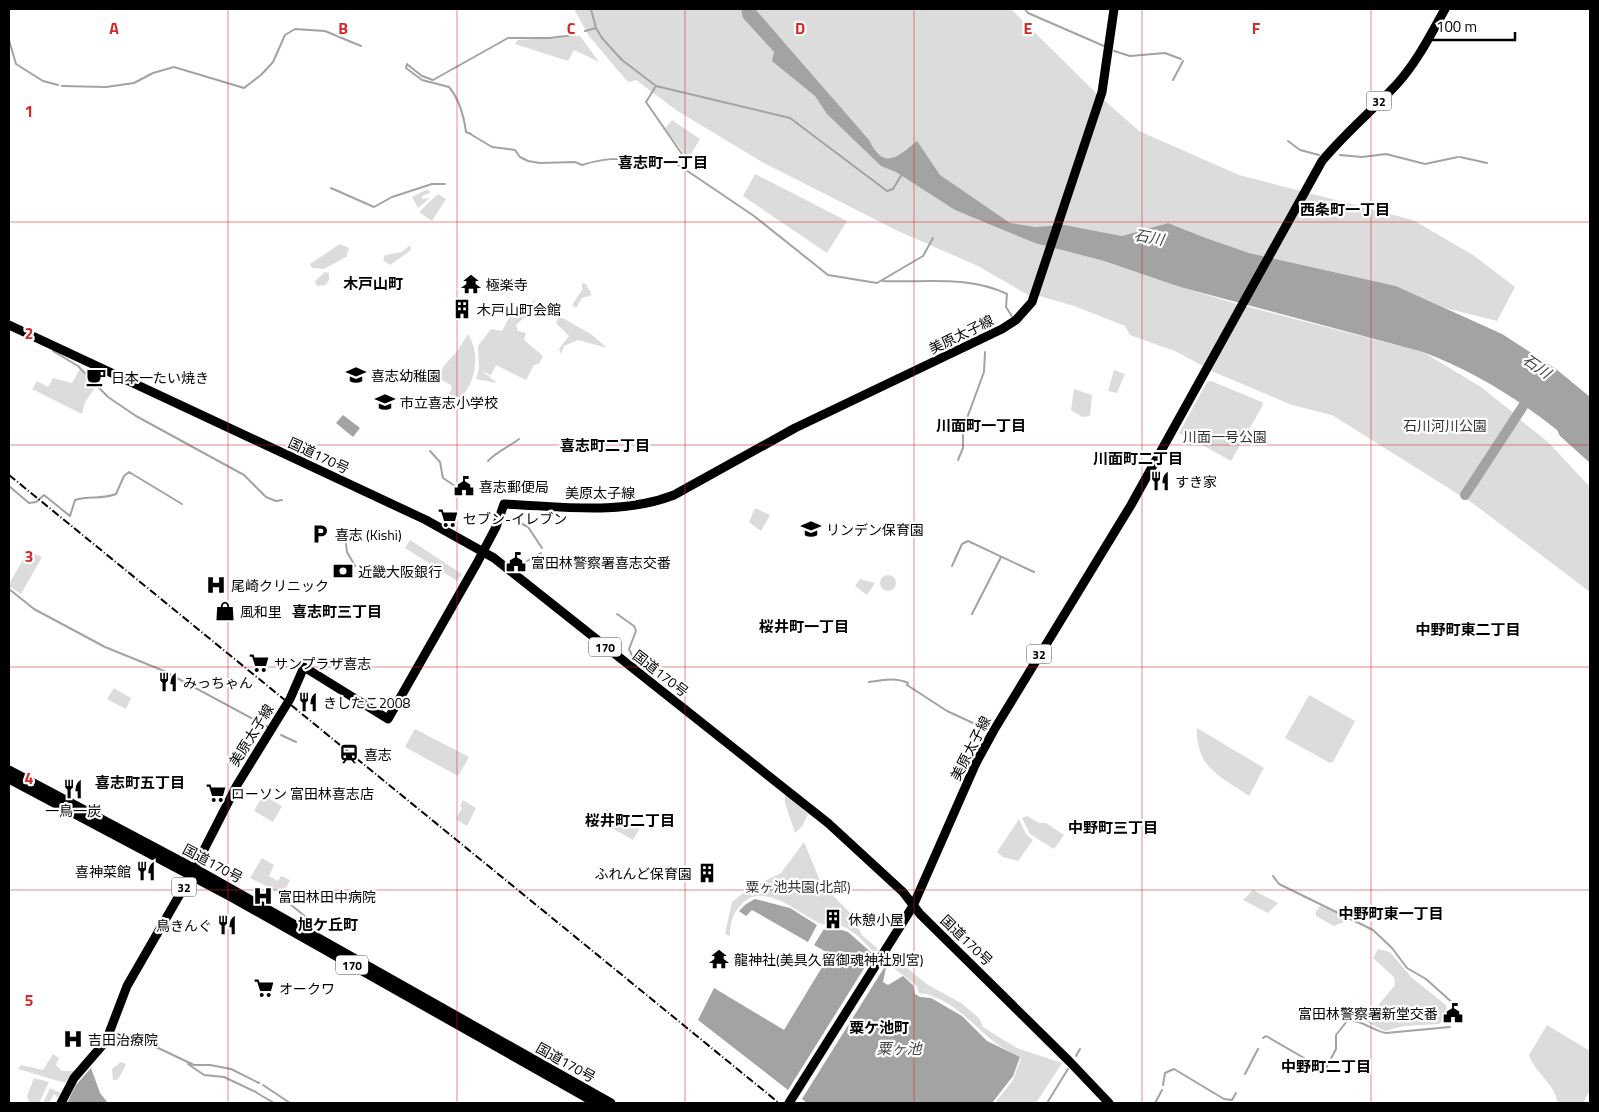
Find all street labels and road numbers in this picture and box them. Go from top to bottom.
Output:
road number: 32 [1366,92,1392,110]
street label: 美原太子線 [925,309,997,359]
street label: 国道170号 [285,432,353,478]
street label: 美原太子線 [565,482,635,503]
road number: 170 [589,638,621,656]
road number: 32 [1026,644,1052,664]
street label: 国道170号 [629,645,693,701]
street label: 美原太子線 [224,700,278,770]
street label: 美原太子線 [945,712,995,784]
street label: 国道170号 [179,838,247,888]
road number: 32 [172,878,196,896]
street label: 国道170号 [936,910,998,970]
road number: 170 [336,956,368,974]
street label: 国道170号 [532,1037,600,1087]

